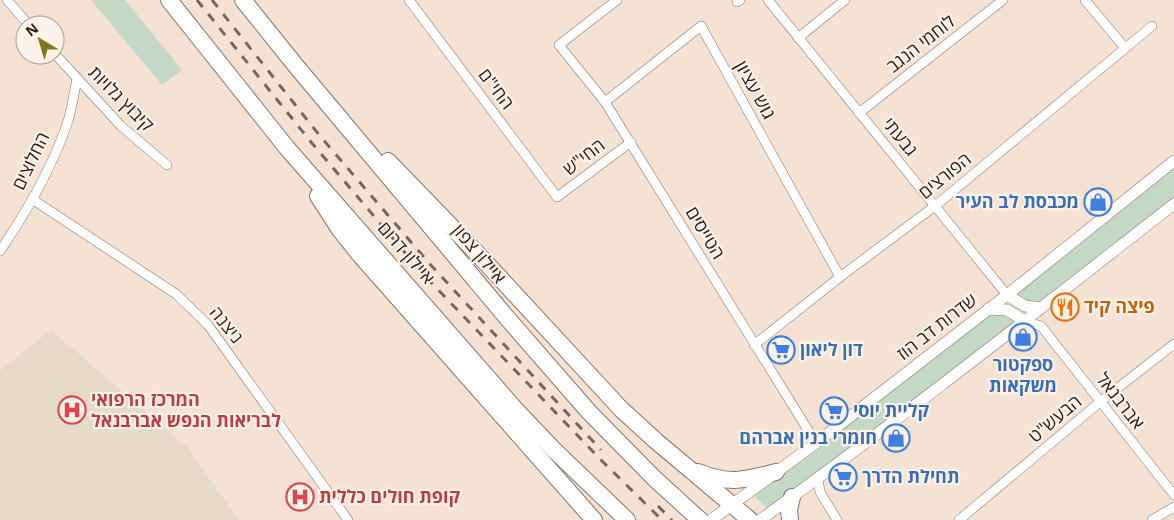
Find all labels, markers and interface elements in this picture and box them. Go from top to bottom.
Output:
street label: לוחמי הנגב [881,9,960,77]
north arrow [15,15,65,65]
text: N [21,18,42,40]
street label: גוש עציון [730,56,782,123]
street label: קיבוץ גלויות [84,60,160,136]
street label: החי"ם [474,63,520,114]
street label: גבעתי [878,112,924,161]
street label: החלוצים [6,128,54,193]
street label: החי"ש [557,133,609,180]
street label: הפורצים [913,147,976,204]
shop icon: מכבסת לב העיר [1083,187,1113,217]
place label: מכבסת לב העיר [956,189,1079,213]
street label: הטייסים [681,202,731,263]
street label: איילון דרום [373,216,441,289]
street label: איילון צפון [448,218,512,288]
street label: שדרות דב הוז [891,287,982,365]
restaurant icon: פיצה קיד [1050,292,1080,322]
place label: פיצה קיד [1084,294,1155,318]
street label: ניצנה [204,301,249,348]
shop icon: ספקטור משקאות [1008,322,1038,352]
supermarket icon: דון ליאון [766,335,796,365]
place label: דון ליאון [800,337,863,361]
place label: ספקטור משקאות [989,352,1057,397]
street label: אברבנאל [1091,367,1150,434]
place label: המרכז הרפואי לבריאות הנפש אברבנאל [91,387,281,432]
street label: הבעש"ט [1023,389,1086,448]
hospital icon: המרכז הרפואי לבריאות הנפש אברבנאל [57,395,87,425]
supermarket icon: קליית יוסי [819,396,849,426]
place label: קליית יוסי [853,398,930,422]
shop icon: חומרי בנין אברהם [881,423,911,453]
place label: חומרי בנין אברהם [739,425,877,449]
supermarket icon: תחילת הדרך [828,462,858,492]
place label: תחילת הדרך [862,464,960,488]
hospital icon: קופת חולים כללית [285,482,315,512]
place label: קופת חולים כללית [319,484,460,508]

